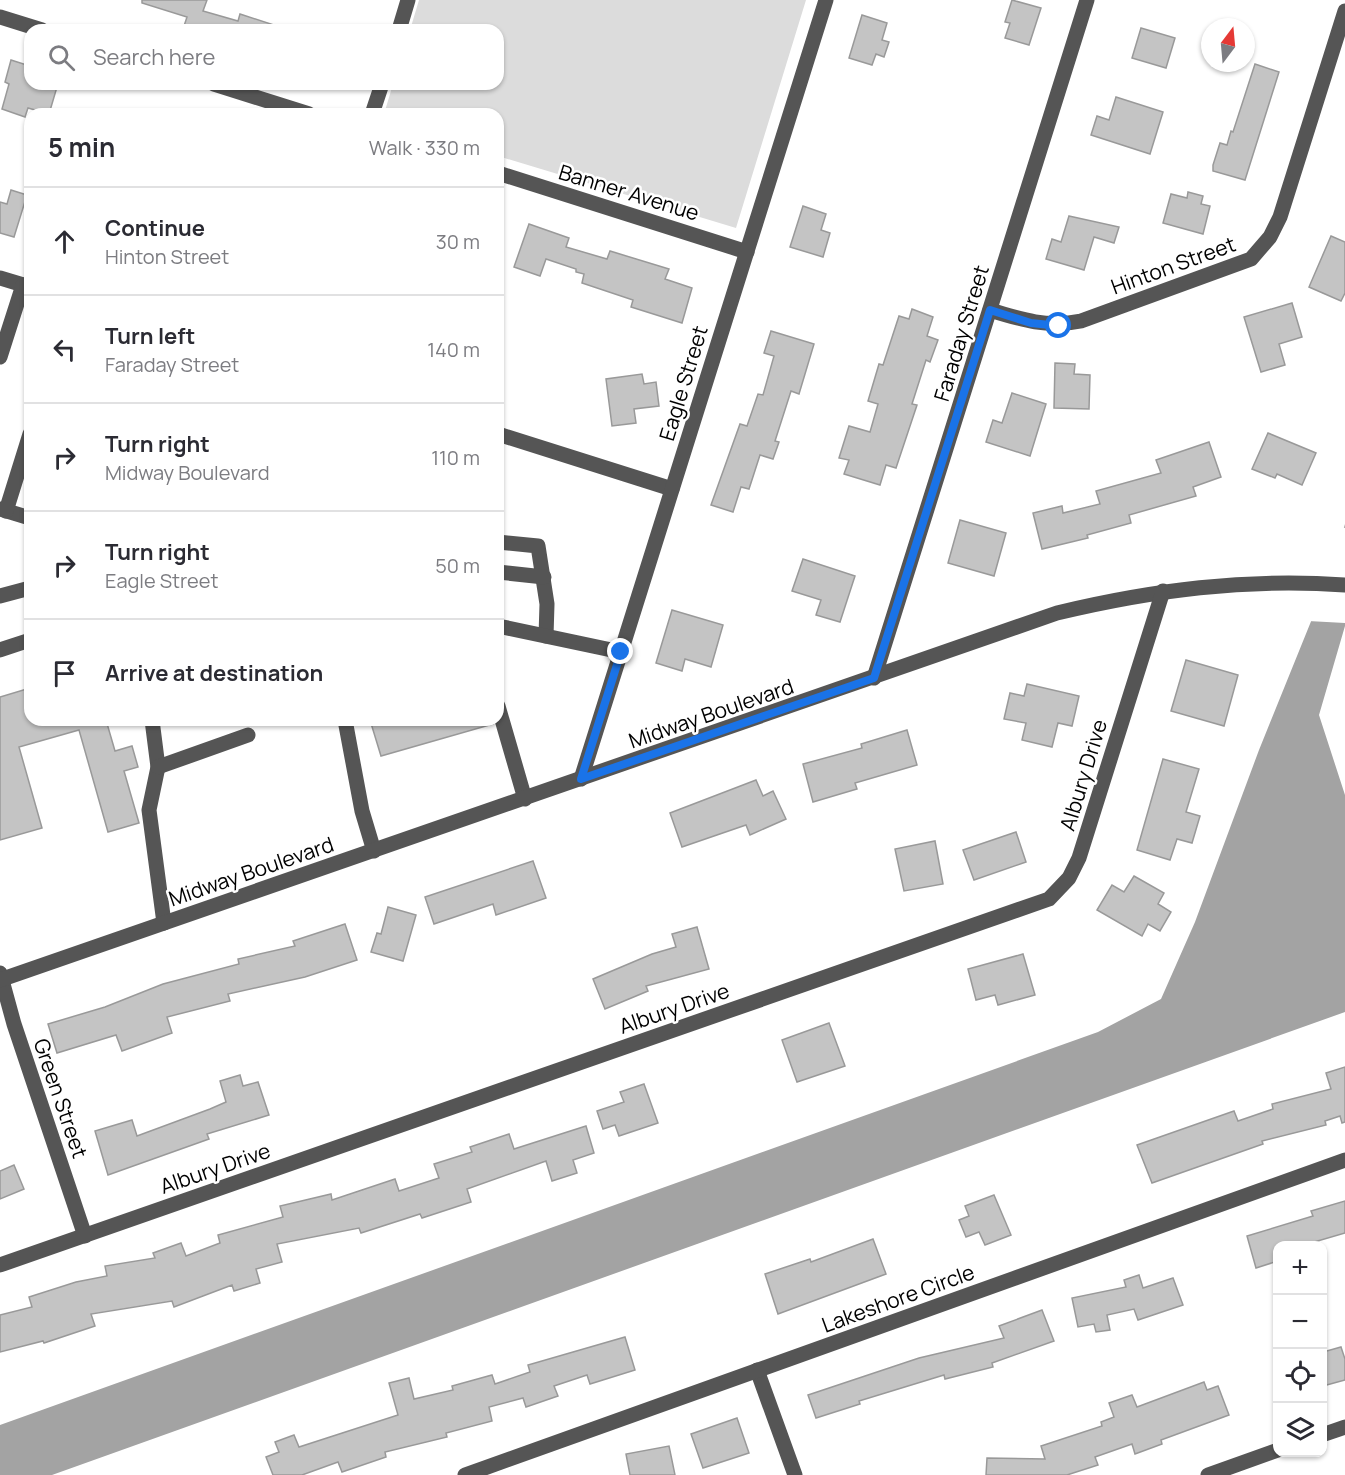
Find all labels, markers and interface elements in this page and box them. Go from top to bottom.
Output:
north arrow [1201,18,1255,72]
search box [24,24,504,90]
icon: search [45,41,78,74]
text: Search here [93,42,215,72]
text: 5 min [48,129,115,165]
text: Walk · 330 m [369,134,480,161]
street label: Banner Avenue [555,157,703,227]
text: Continue [105,213,205,243]
icon: ahead [48,225,81,258]
text: 30 m [436,228,480,255]
street label: Hinton Street [1107,230,1239,300]
text: Hinton Street [105,243,229,270]
street label: Faraday Street [927,261,995,405]
route start [1045,312,1071,338]
text: Turn left [105,321,195,351]
street label: Eagle Street [652,322,714,444]
icon: left [48,333,81,366]
text: 140 m [427,336,480,363]
text: Faraday Street [105,351,239,378]
text: Turn right [105,429,210,459]
icon: right [48,441,81,474]
text: 110 m [431,444,480,471]
text: Midway Boulevard [105,459,270,486]
text: Turn right [105,537,210,567]
icon: right [48,549,81,582]
text: 50 m [435,552,480,579]
text: Eagle Street [105,567,218,594]
route end [607,638,633,664]
icon: arrive [48,657,81,690]
text: Arrive at destination [105,658,323,688]
street label: Midway Boulevard [625,672,797,754]
street label: Albury Drive [1053,716,1113,834]
street label: Midway Boulevard [165,830,337,912]
street label: Albury Drive [615,976,733,1040]
street label: Green Street [27,1034,95,1162]
street label: Albury Drive [156,1136,274,1200]
map controls [1273,1241,1327,1457]
button: + [1273,1241,1327,1295]
street label: Lakeshore Circle [818,1257,978,1339]
button: − [1273,1295,1327,1349]
button: locate [1273,1349,1327,1403]
button: layers [1273,1403,1327,1457]

